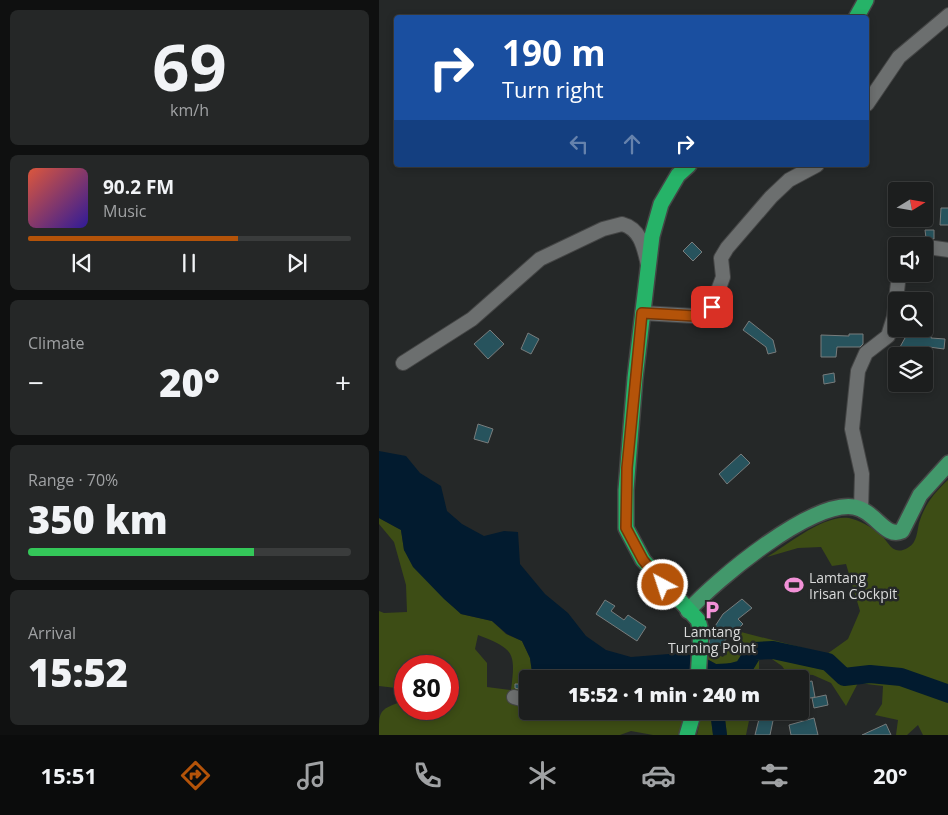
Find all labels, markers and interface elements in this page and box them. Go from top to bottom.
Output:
text: 69 [152,22,227,110]
text: 190 m [502,29,606,76]
icon: right [419,35,484,100]
text: Turn right [502,74,604,104]
text: km/h [170,99,209,121]
icon: left [565,130,593,158]
icon: ahead [618,130,646,158]
icon: right [671,130,699,158]
text: 90.2 FM [103,174,174,200]
north arrow [888,182,933,228]
map controls [888,182,933,392]
text: Music [103,200,147,222]
button: sound [888,237,933,282]
icon: previous [68,249,96,277]
icon: pause [175,249,203,277]
icon: next [283,249,311,277]
pin [691,286,733,328]
button: search [888,292,933,337]
icon: arrive [698,293,726,321]
text: Climate [28,332,85,354]
button: layers [888,347,933,392]
text: 20° [159,356,220,408]
text: − [28,363,44,401]
text: + [335,363,351,401]
text: Range · 70% [28,469,118,491]
text: 350 km [28,493,168,545]
position arrow [636,558,688,610]
place label: Lamtang Irisan Cockpit [809,568,897,603]
sports icon: Lamtang Irisan Cockpit [783,574,805,596]
parking icon: Lamtang Turning Point [701,599,723,621]
text: Arrival [28,622,76,644]
place label: Lamtang Turning Point [668,622,756,657]
text: 15:52 [28,646,128,698]
speed limit sign: 80 [394,655,459,720]
text: 15:52 · 1 min · 240 m [568,682,760,708]
icon: directions [178,758,213,793]
icon: music [294,758,329,793]
icon: phone [410,758,445,793]
icon: climate [525,758,560,793]
icon: car [641,758,676,793]
icon: filters [757,758,792,793]
text: 15:51 [40,760,97,790]
text: 20° [873,760,908,790]

